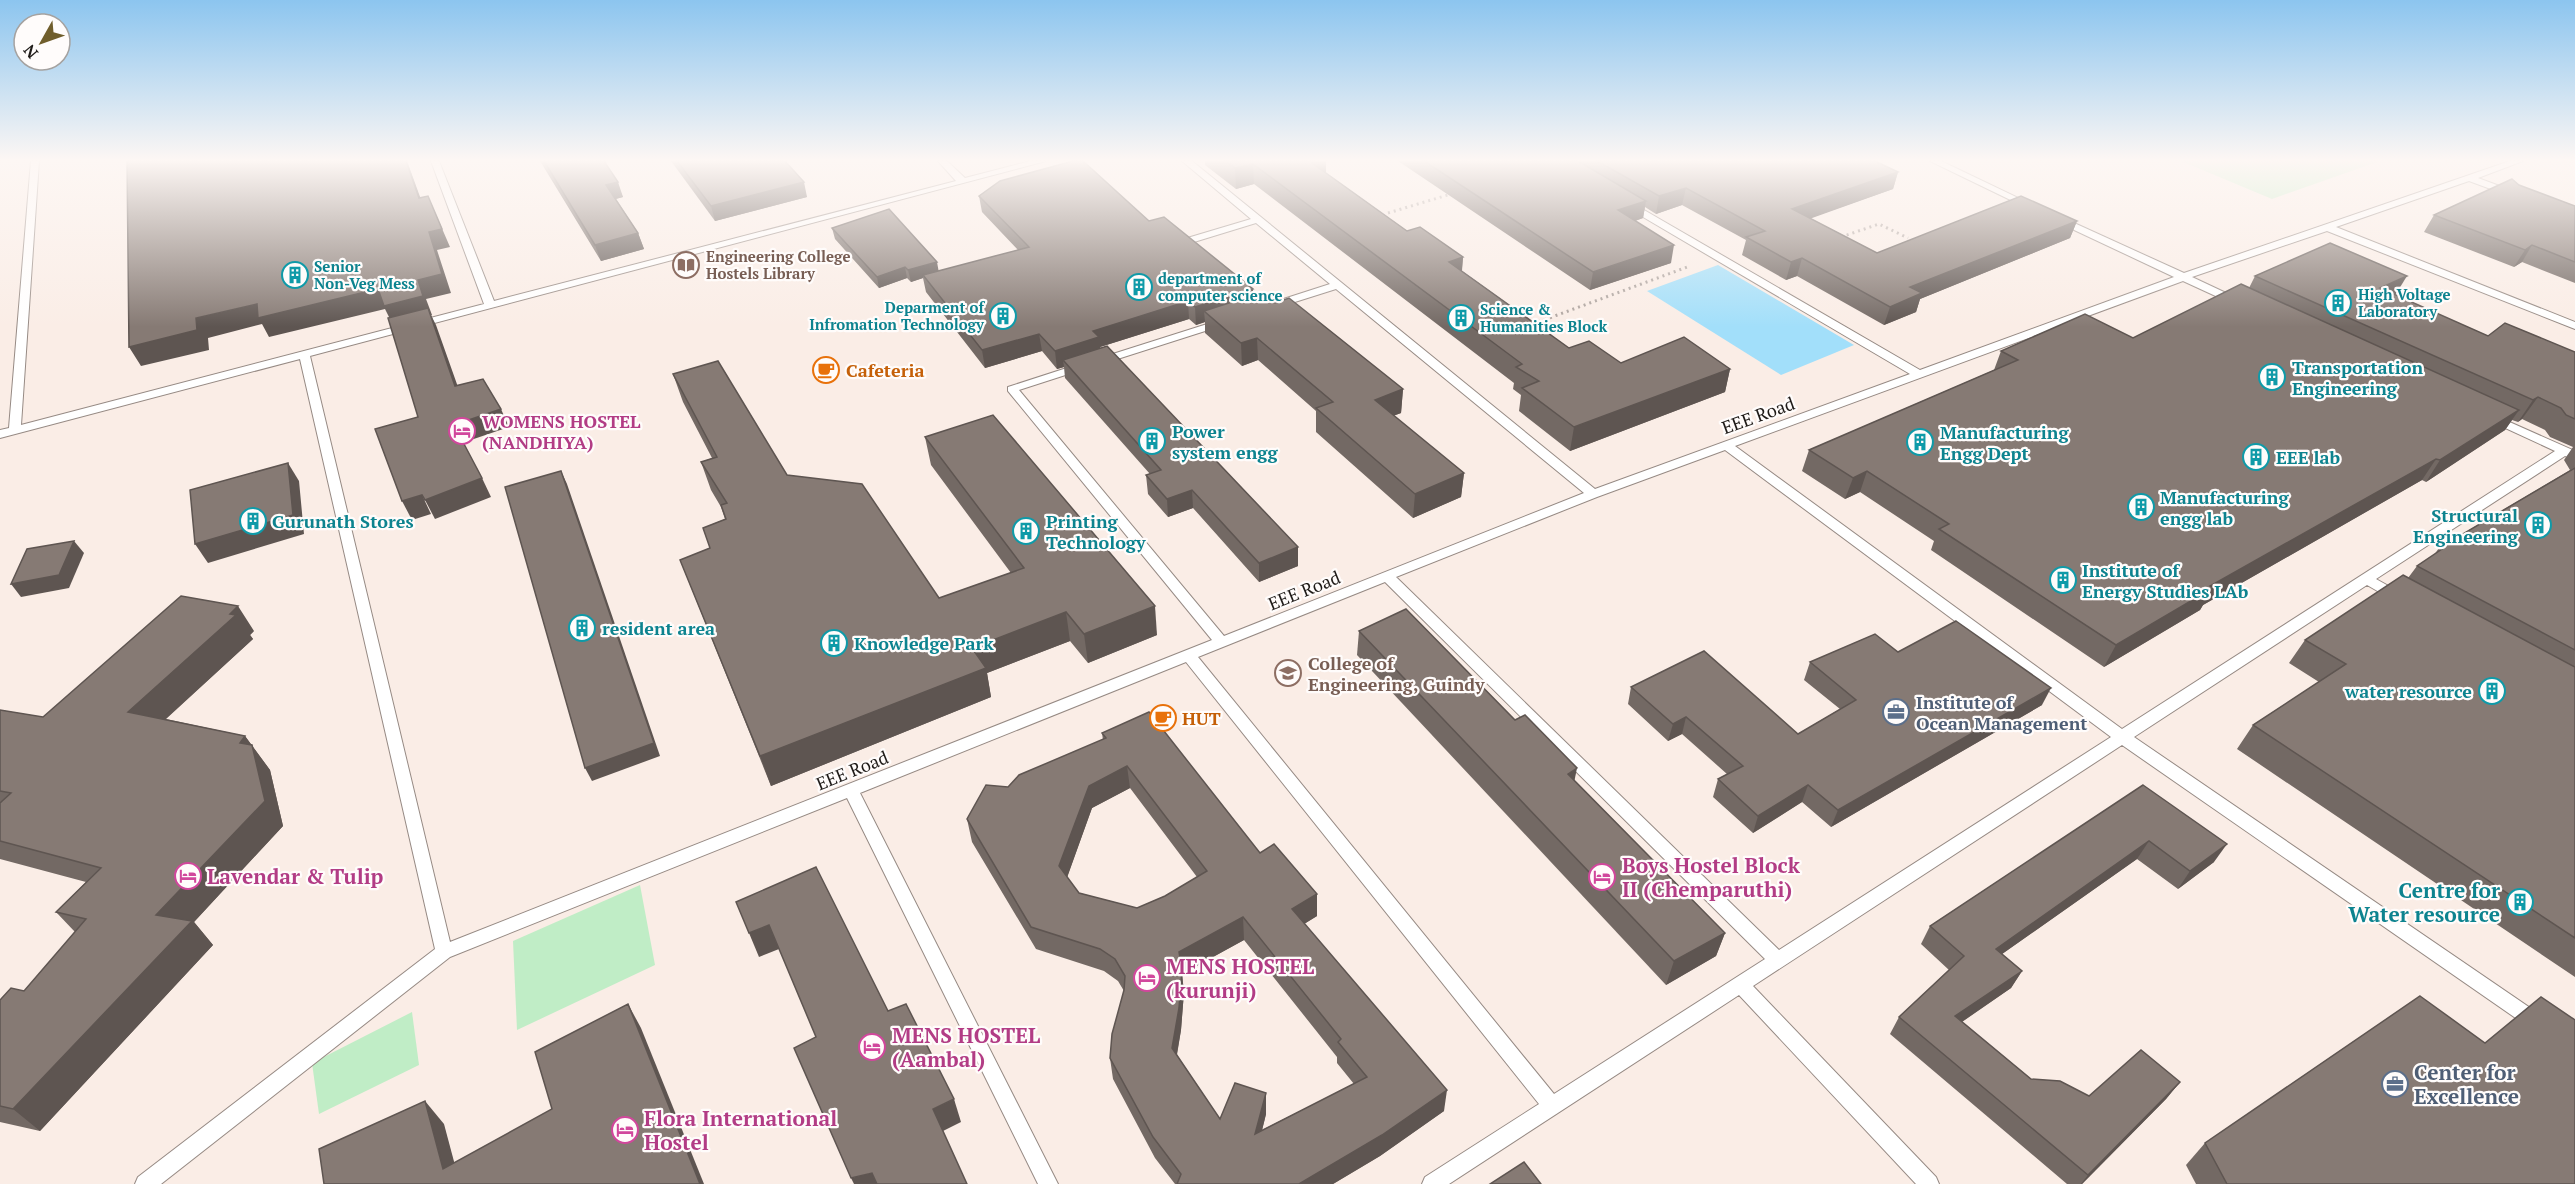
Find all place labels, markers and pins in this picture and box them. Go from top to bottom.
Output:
place label: Engineering College Hostels Library [706,246,850,283]
library icon: Engineering College Hostels Library [671,250,701,280]
place label: Senior Non-Veg Mess [314,256,415,293]
building icon: Senior Non-Veg Mess [280,260,310,290]
place label: department of computer science [1158,268,1283,305]
building icon: department of computer science [1124,272,1154,302]
place label: High Voltage Laboratory [2358,284,2451,321]
building icon: High Voltage Laboratory [2323,288,2353,318]
place label: Deparment of Infromation Technology [809,297,985,334]
place label: Science & Humanities Block [1480,299,1607,336]
building icon: Deparment of Infromation Technology [988,301,1018,331]
building icon: Science & Humanities Block [1446,303,1476,333]
cafe icon: Cafeteria [811,355,841,385]
place label: Transportation Engineering [2292,355,2423,400]
place label: Cafeteria [846,358,924,382]
building icon: Transportation Engineering [2257,362,2287,392]
place label: WOMENS HOSTEL (NANDHIYA) [482,409,641,454]
hotel icon: WOMENS HOSTEL (NANDHIYA) [447,416,477,446]
place label: Power system engg [1172,419,1279,464]
place label: Manufacturing Engg Dept [1940,420,2069,465]
building icon: Power system engg [1137,426,1167,456]
building icon: Manufacturing Engg Dept [1905,427,1935,457]
building icon: EEE lab [2241,442,2271,472]
place label: EEE lab [2276,445,2340,469]
place label: Manufacturing engg lab [2160,485,2289,530]
building icon: Manufacturing engg lab [2126,492,2156,522]
place label: Structural Engineering [2413,503,2519,548]
building icon: Gurunath Stores [238,506,268,536]
place label: Gurunath Stores [272,509,414,533]
place label: Printing Technology [1046,509,1146,554]
building icon: Structural Engineering [2523,510,2553,540]
building icon: Printing Technology [1011,516,1041,546]
place label: Institute of Energy Studies LAb [2082,558,2249,603]
building icon: Institute of Energy Studies LAb [2048,565,2078,595]
building icon: resident area [567,613,597,643]
place label: resident area [602,616,715,640]
building icon: Knowledge Park [819,628,849,658]
place label: Knowledge Park [854,631,994,655]
place label: College of Engineering, Guindy [1308,651,1485,696]
school or university icon: College of Engineering, Guindy [1273,658,1303,688]
building icon: water resource [2477,676,2507,706]
place label: water resource [2344,679,2472,703]
place label: Institute of Ocean Management [1916,690,2087,735]
office icon: Institute of Ocean Management [1881,697,1911,727]
cafe icon: HUT [1148,703,1178,733]
place label: HUT [1182,706,1221,730]
place label: Boys Hostel Block II (Chemparuthi) [1622,851,1801,903]
hotel icon: Lavendar & Tulip [173,861,203,891]
place label: Lavendar & Tulip [207,862,384,890]
hotel icon: Boys Hostel Block II (Chemparuthi) [1587,862,1617,892]
place label: Centre for Water resource [2348,876,2500,928]
building icon: Centre for Water resource [2505,887,2535,917]
place label: MENS HOSTEL (kurunji) [1166,952,1314,1004]
hotel icon: MENS HOSTEL (kurunji) [1132,963,1162,993]
place label: MENS HOSTEL (Aambal) [892,1021,1040,1073]
hotel icon: MENS HOSTEL (Aambal) [857,1032,887,1062]
place label: Center for Excellence [2414,1058,2519,1110]
office icon: Center for Excellence [2380,1069,2410,1099]
place label: Flora International Hostel [644,1104,837,1156]
hotel icon: Flora International Hostel [610,1115,640,1145]

